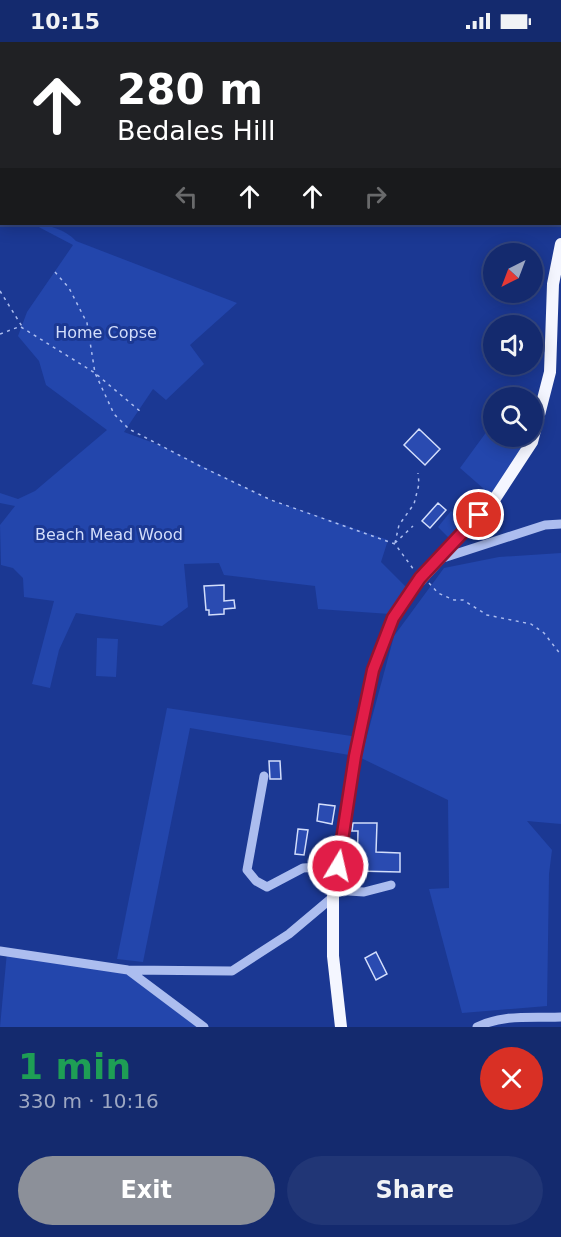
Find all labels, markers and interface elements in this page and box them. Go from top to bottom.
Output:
text: 10:15 [30,9,100,34]
text: 280 m [117,65,263,114]
icon: ahead [18,66,96,144]
text: Bedales Hill [117,115,275,146]
icon: left [170,180,203,213]
icon: ahead [233,180,266,213]
icon: ahead [296,180,329,213]
icon: right [359,180,392,213]
north arrow [483,243,543,303]
map controls [483,243,543,447]
button: sound [483,315,543,375]
park label: Home Copse [55,323,157,342]
button: search [483,387,543,447]
pin [453,489,504,540]
icon: arrive [462,498,495,531]
park label: Beach Mead Wood [35,525,183,544]
position arrow [306,834,370,898]
text: 1 min [18,1046,131,1087]
button: close [480,1047,543,1110]
text: 330 m · 10:16 [18,1089,159,1113]
button: Exit [18,1156,275,1225]
button: Share [287,1156,543,1225]

